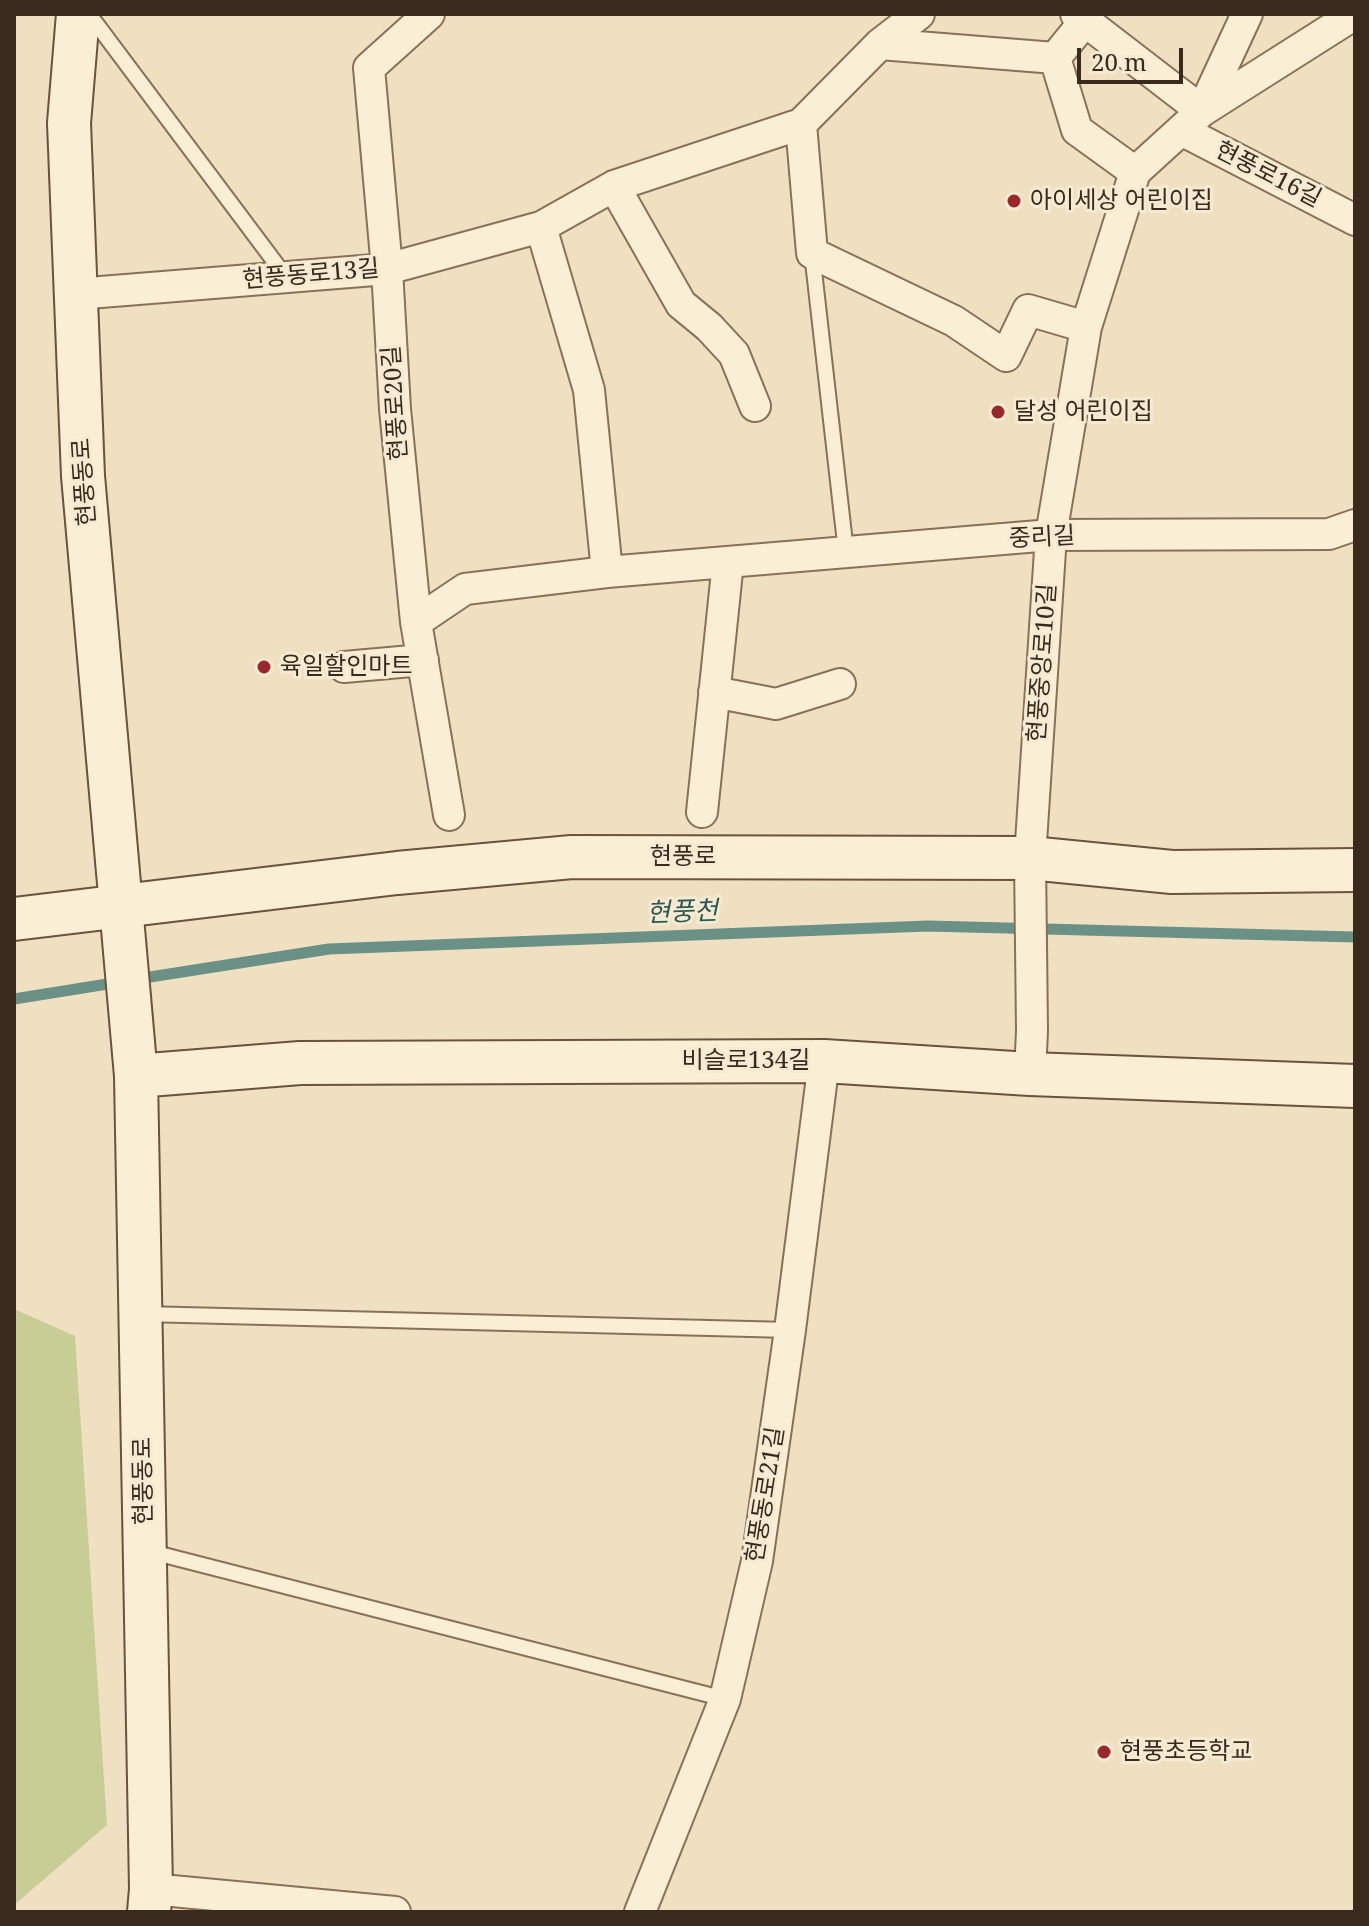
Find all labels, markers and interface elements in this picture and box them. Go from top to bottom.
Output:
scale bar [1081,32,1187,82]
text: 20 m [1091,45,1147,78]
street label: 현풍로16길 [1210,136,1326,214]
place label: 아이세상 어린이집 [1030,187,1213,215]
marker: 아이세상 어린이집 [1005,192,1023,210]
street label: 현풍동로13길 [241,255,381,295]
street label: 현풍로20길 [378,345,414,461]
place label: 달성 어린이집 [1014,398,1153,426]
marker: 달성 어린이집 [989,403,1007,421]
street label: 현풍동로 [68,437,102,527]
street label: 중리길 [1008,522,1076,554]
street label: 현풍중앙로10길 [1023,583,1063,743]
place label: 육일할인마트 [280,653,412,681]
marker: 육일할인마트 [255,658,273,676]
street label: 현풍로 [650,843,716,871]
water label: 현풍천 [646,896,718,930]
street label: 비슬로134길 [682,1047,810,1075]
street label: 현풍동로21길 [741,1425,791,1565]
street label: 현풍동로 [129,1437,159,1525]
place label: 현풍초등학교 [1120,1738,1252,1766]
marker: 현풍초등학교 [1095,1743,1113,1761]

